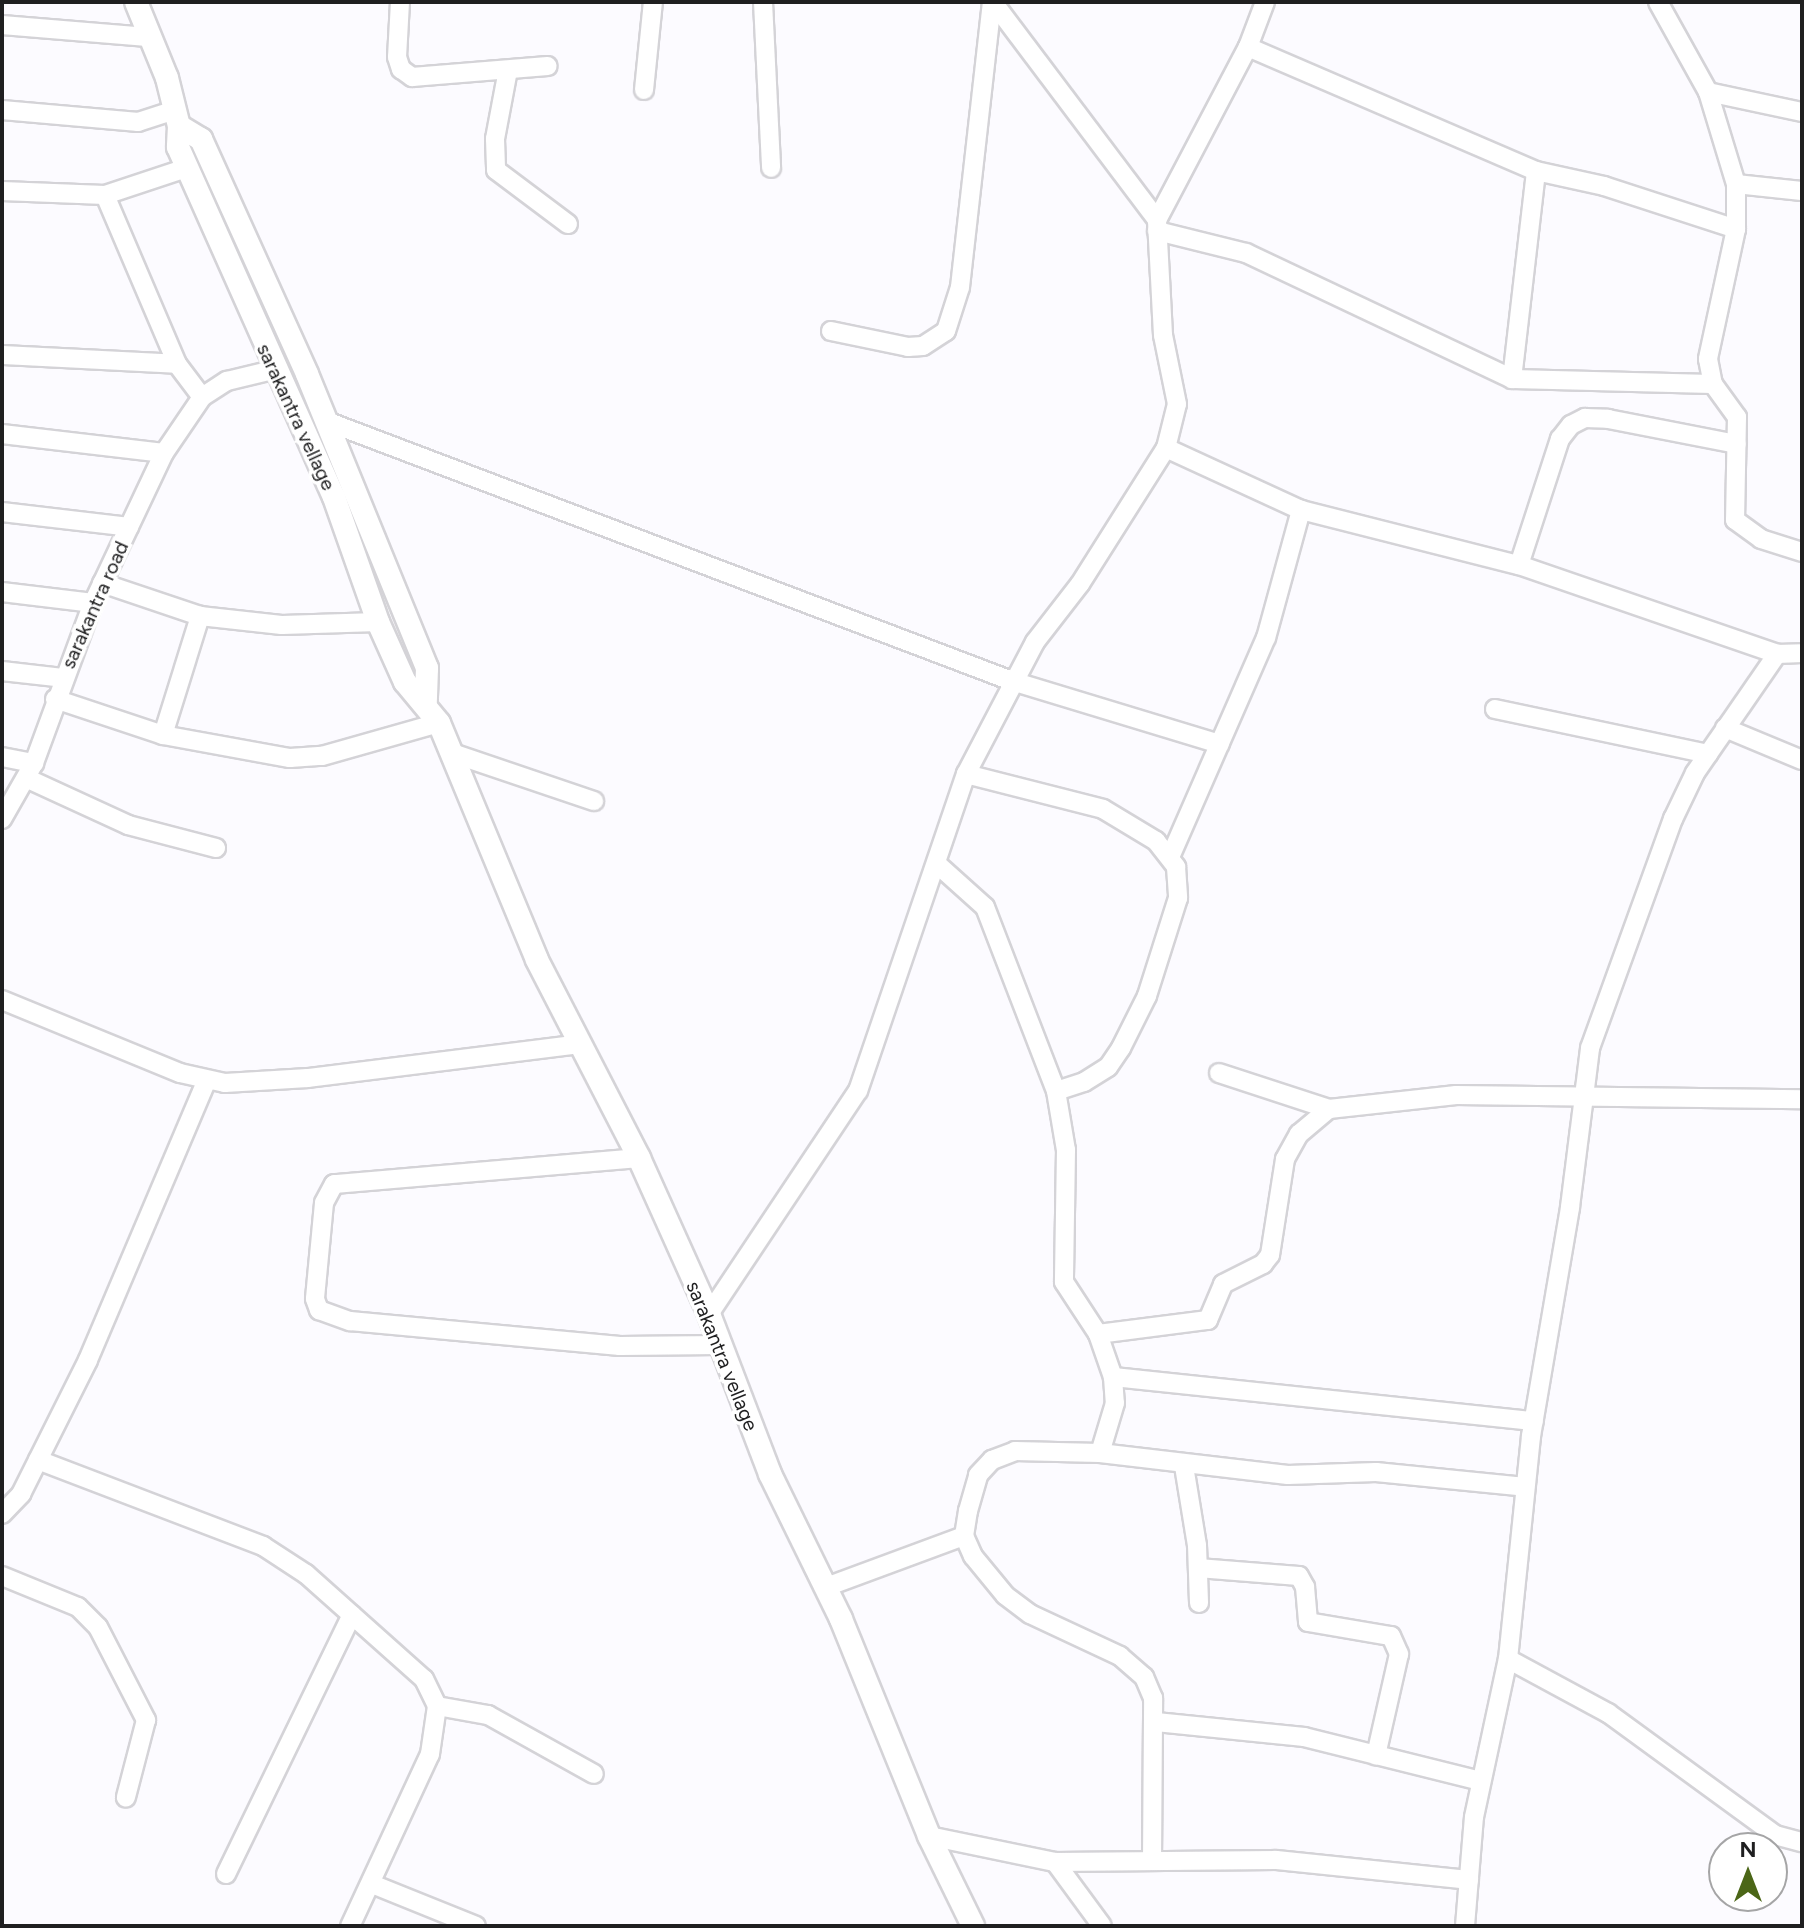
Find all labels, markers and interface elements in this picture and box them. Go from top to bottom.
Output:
street label: sarakantra vellage [251,340,341,494]
street label: sarakantra road [56,538,134,672]
street label: sarakantra vellage [681,1278,763,1434]
north arrow [1708,1832,1788,1912]
text: N [1739,1836,1757,1863]

